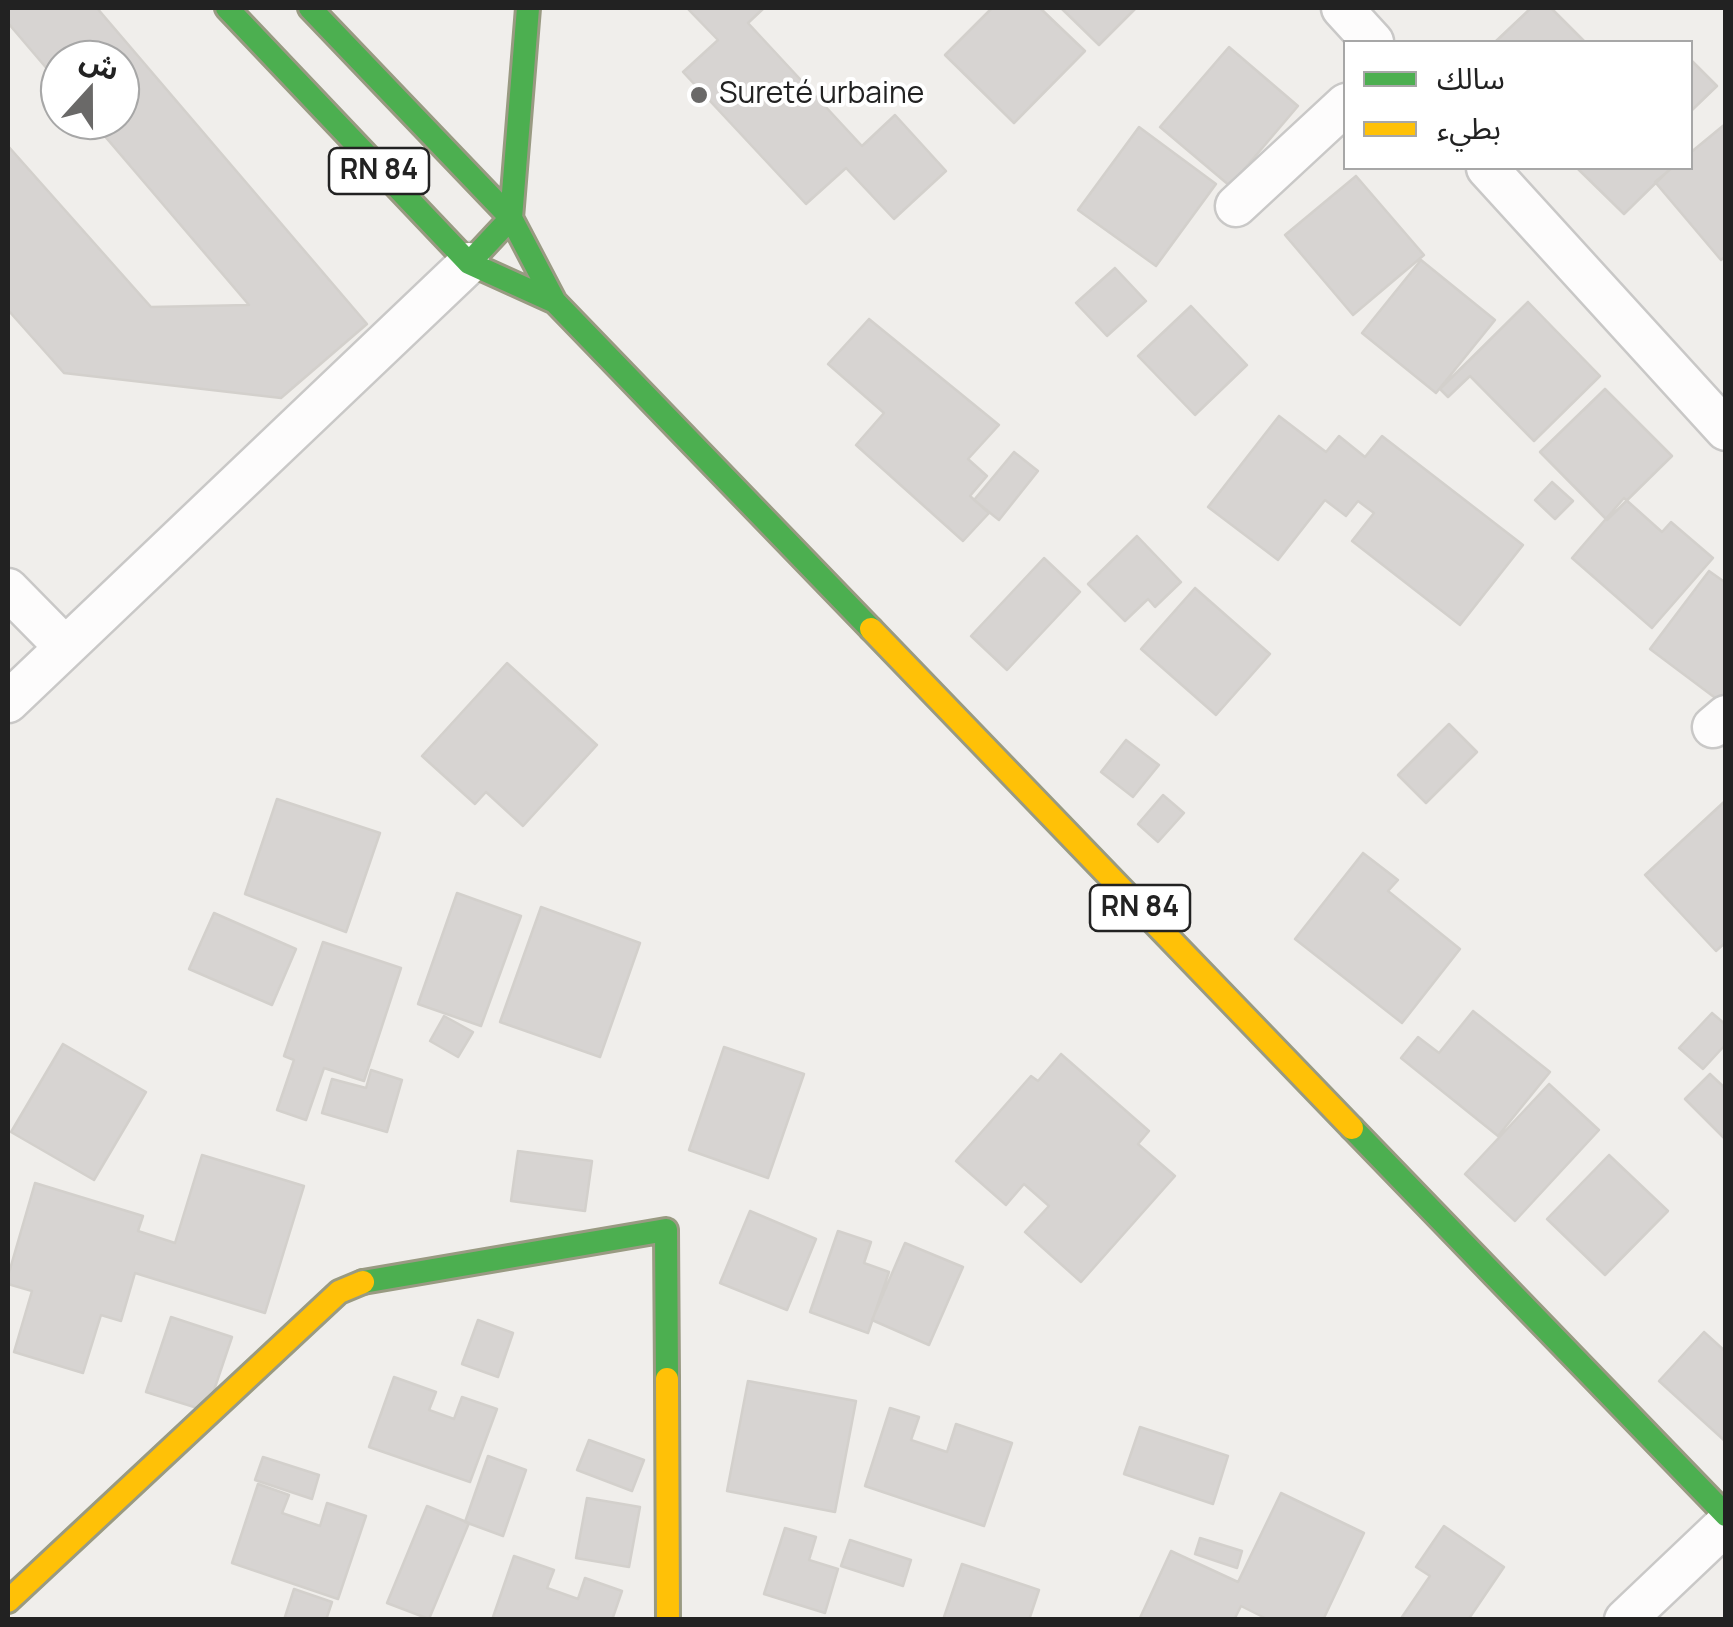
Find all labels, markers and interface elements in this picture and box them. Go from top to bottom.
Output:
text: ش [75,39,125,88]
north arrow [40,40,140,140]
legend [1343,40,1693,170]
text: سالك [1437,57,1505,98]
place label: Sureté urbaine [719,77,924,113]
marker: Sureté urbaine [688,84,710,106]
text: بطيء [1437,107,1501,148]
road number: RN 84 [329,148,429,194]
road number: RN 84 [1090,885,1190,931]

